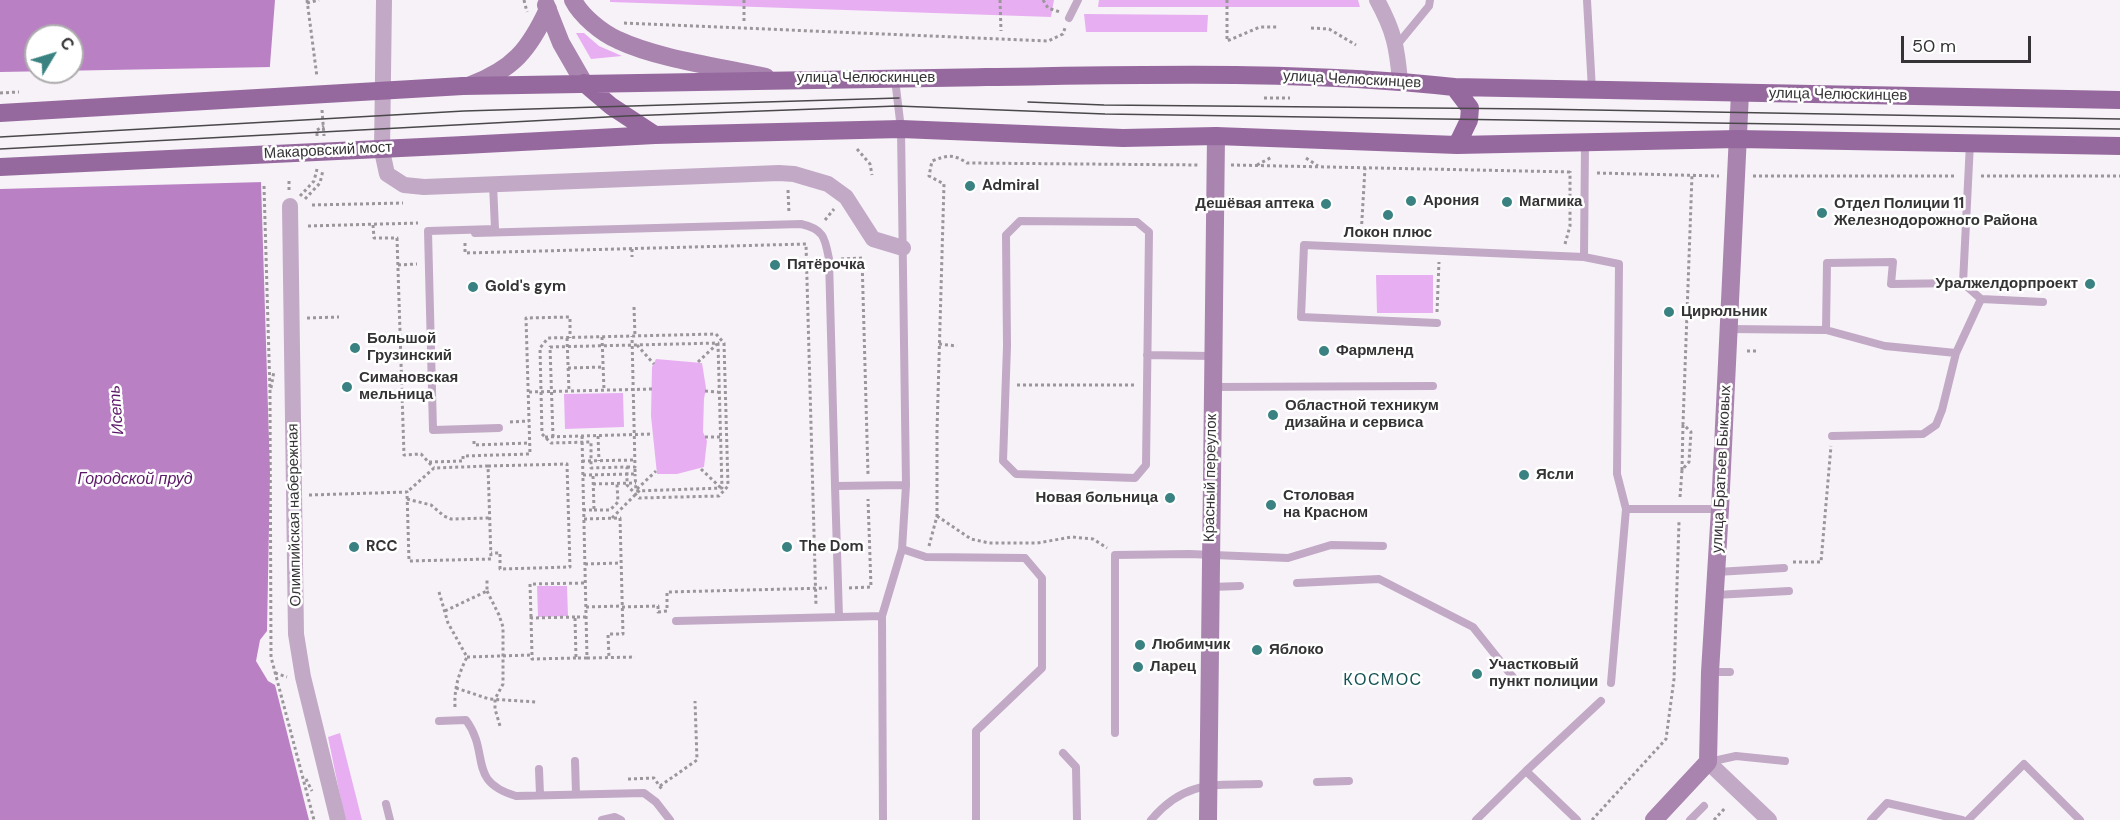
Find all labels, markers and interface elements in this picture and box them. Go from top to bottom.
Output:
north arrow [24,24,84,84]
scale bar [1904,24,2034,62]
text: С [55,33,79,55]
text: 50 m [1912,34,1956,58]
street label: улица Челюскинцев [1282,67,1422,93]
street label: улица Челюскинцев [797,69,935,87]
street label: улица Челюскинцев [1769,85,1907,105]
street label: Макаровский мост [263,139,393,163]
place label: Admiral [982,177,1039,195]
marker: Admiral [963,179,977,193]
place label: Арония [1423,192,1479,210]
place label: Магмика [1519,193,1582,211]
marker: Арония [1404,194,1418,208]
place label: Дешёвая аптека [1195,195,1314,213]
marker: Магмика [1500,195,1514,209]
place label: Отдел Полиции 11 Железнодорожного Района [1834,195,2037,230]
marker: Дешёвая аптека [1319,197,1333,211]
marker: Отдел Полиции 11 Железнодорожного Района [1815,206,1829,220]
marker: Локон плюс [1381,208,1395,222]
place label: Локон плюс [1344,224,1432,242]
place label: Пятёрочка [787,256,865,274]
marker: Пятёрочка [768,258,782,272]
place label: Уралжелдорпроект [1935,275,2078,293]
marker: Уралжелдорпроект [2083,277,2097,291]
place label: Gold's gym [485,278,566,296]
marker: Gold's gym [466,280,480,294]
place label: Цирюльник [1681,303,1767,321]
marker: Цирюльник [1662,305,1676,319]
place label: Большой Грузинский [367,330,452,365]
marker: Большой Грузинский [348,341,362,355]
place label: Фармленд [1336,342,1413,360]
marker: Фармленд [1317,344,1331,358]
place label: Симановская мельница [359,369,458,404]
marker: Симановская мельница [340,380,354,394]
water label: Исеть [105,384,129,436]
street label: улица Братьев Быковых [1709,384,1735,554]
place label: Областной техникум дизайна и сервиса [1285,397,1439,432]
marker: Областной техникум дизайна и сервиса [1266,408,1280,422]
street label: Красный переулок [1201,414,1221,542]
street label: Олимпийская набережная [284,423,306,607]
place label: Ясли [1536,466,1574,484]
marker: Ясли [1517,468,1531,482]
water label: Городской пруд [77,470,193,490]
place label: Столовая на Красном [1283,487,1368,522]
place label: Новая больница [1036,489,1158,507]
marker: Новая больница [1163,491,1177,505]
marker: Столовая на Красном [1264,498,1278,512]
place label: RCC [366,538,398,556]
place label: The Dom [799,538,864,556]
marker: RCC [347,540,361,554]
marker: The Dom [780,540,794,554]
place label: Любимчик [1152,636,1230,654]
marker: Любимчик [1133,638,1147,652]
place label: Яблоко [1269,641,1324,659]
marker: Яблоко [1250,643,1264,657]
place label: Участковый пункт полиции [1489,656,1598,691]
place label: Ларец [1150,658,1196,676]
marker: Ларец [1131,660,1145,674]
marker: Участковый пункт полиции [1470,667,1484,681]
district label: КОСМОС [1343,671,1423,691]

